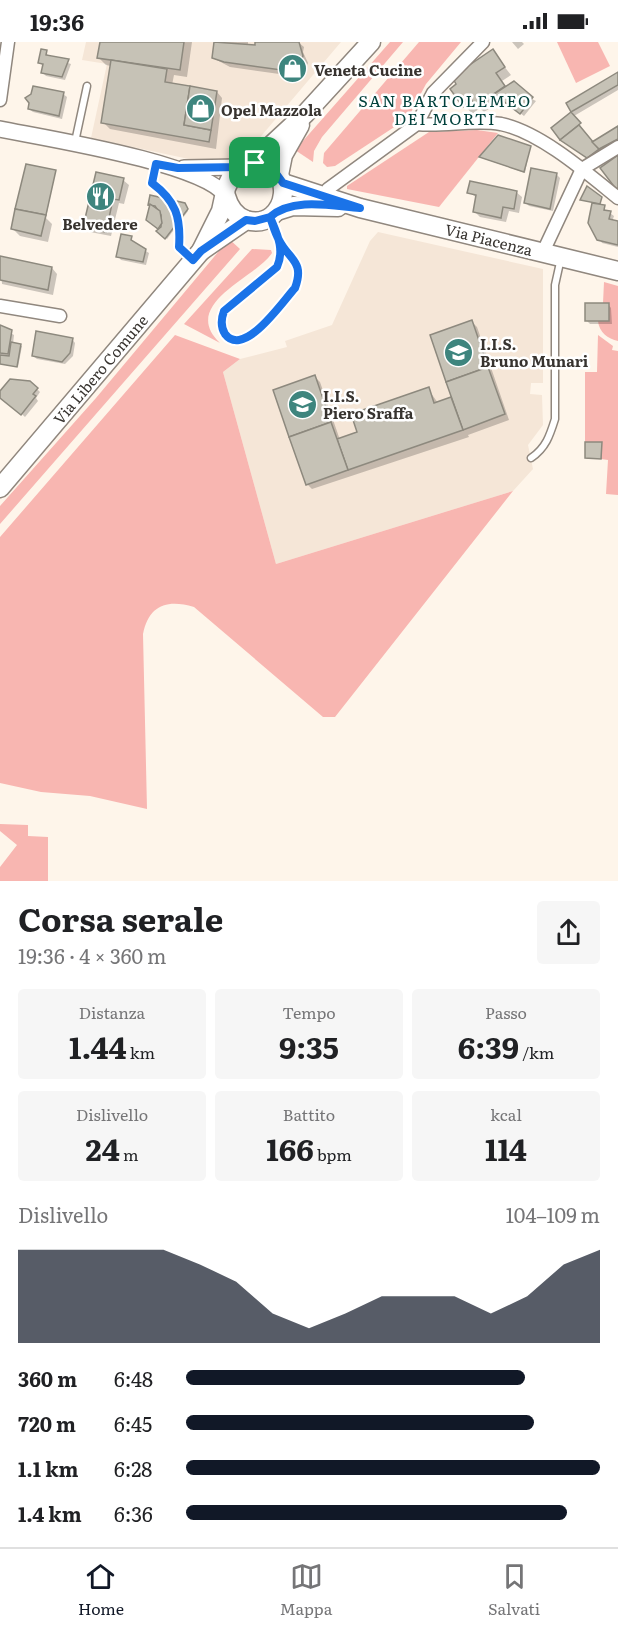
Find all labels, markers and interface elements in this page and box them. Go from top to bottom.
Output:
text: 19:36 [30,5,84,38]
shop icon: Veneta Cucine [277,53,309,85]
place label: Veneta Cucine [314,58,423,81]
district label: SAN BARTOLEMEO DEI MORTI [358,88,532,130]
shop icon: Opel Mazzola [184,93,216,125]
place label: Opel Mazzola [221,98,322,121]
pin [229,137,280,188]
icon: arrive [238,146,271,179]
restaurant icon: Belvedere [84,180,116,212]
place label: Belvedere [62,212,138,235]
street label: Via Piacenza [443,217,536,261]
street label: Via Libero Comune [47,309,153,429]
place label: I.I.S. Bruno Munari [480,332,589,372]
school or university icon: I.I.S. Bruno Munari [443,336,475,368]
place label: I.I.S. Piero Sraffa [323,384,414,424]
school or university icon: I.I.S. Piero Sraffa [286,388,318,420]
text: Corsa serale [18,893,223,942]
button: share [537,901,600,964]
text: 19:36 · 4 × 360 m [18,940,167,970]
text: Distanza [79,1000,145,1024]
text: Tempo [282,1000,336,1024]
text: Passo [485,1000,527,1024]
text: 1.44 [69,1024,127,1068]
text: 9:35 [279,1024,339,1068]
text: 6:39 [458,1024,519,1068]
text: km [127,1040,155,1064]
text: /km [519,1040,554,1064]
text: Dislivello [76,1102,148,1126]
text: Battito [283,1102,335,1126]
text: kcal [490,1102,522,1126]
text: 24 [86,1126,120,1170]
text: 166 [266,1126,314,1170]
text: 114 [485,1126,527,1170]
text: m [120,1142,138,1166]
text: bpm [314,1142,352,1166]
text: Dislivello [18,1199,108,1229]
text: 104–109 m [506,1199,600,1229]
text: 360 m [18,1363,77,1393]
text: 6:48 [114,1363,153,1393]
text: 720 m [18,1408,76,1438]
text: 6:45 [114,1408,152,1438]
text: 1.1 km [18,1453,78,1483]
text: 6:28 [114,1453,152,1483]
text: 1.4 km [18,1498,82,1528]
text: 6:36 [114,1498,153,1528]
tab: Home [78,1560,124,1620]
tab: Mappa [280,1560,332,1620]
tab: Salvati [488,1560,540,1620]

